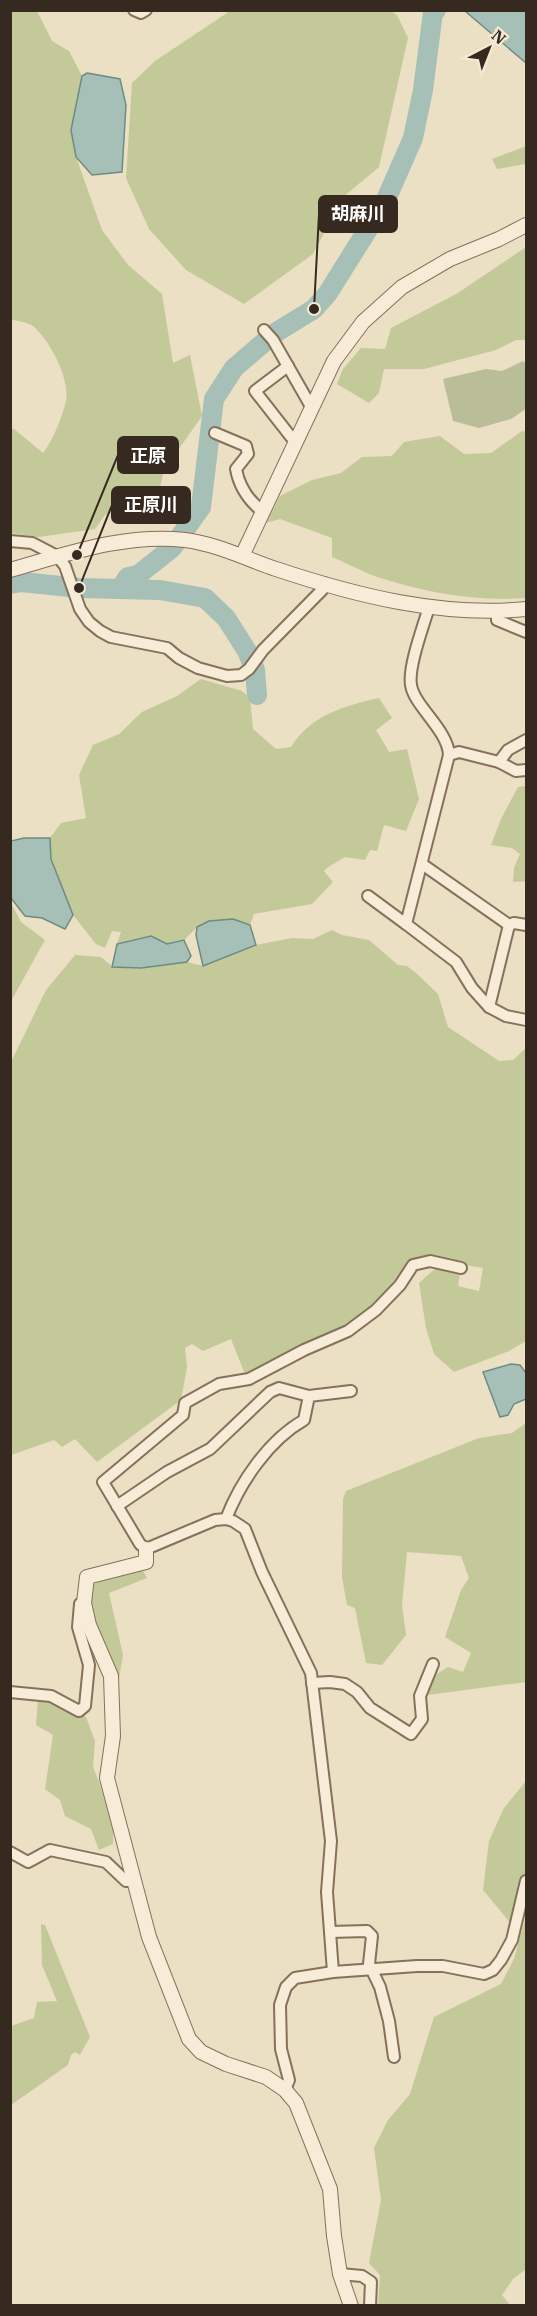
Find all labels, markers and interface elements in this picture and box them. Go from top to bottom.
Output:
north arrow [459,18,519,78]
text: N [488,25,510,49]
callout: 胡麻川 [319,196,397,232]
text: 胡麻川 [331,202,385,225]
callout: 正原 [118,437,178,473]
text: 正原 [130,444,166,467]
callout: 正原川 [112,487,190,523]
text: 正原川 [124,493,178,516]

